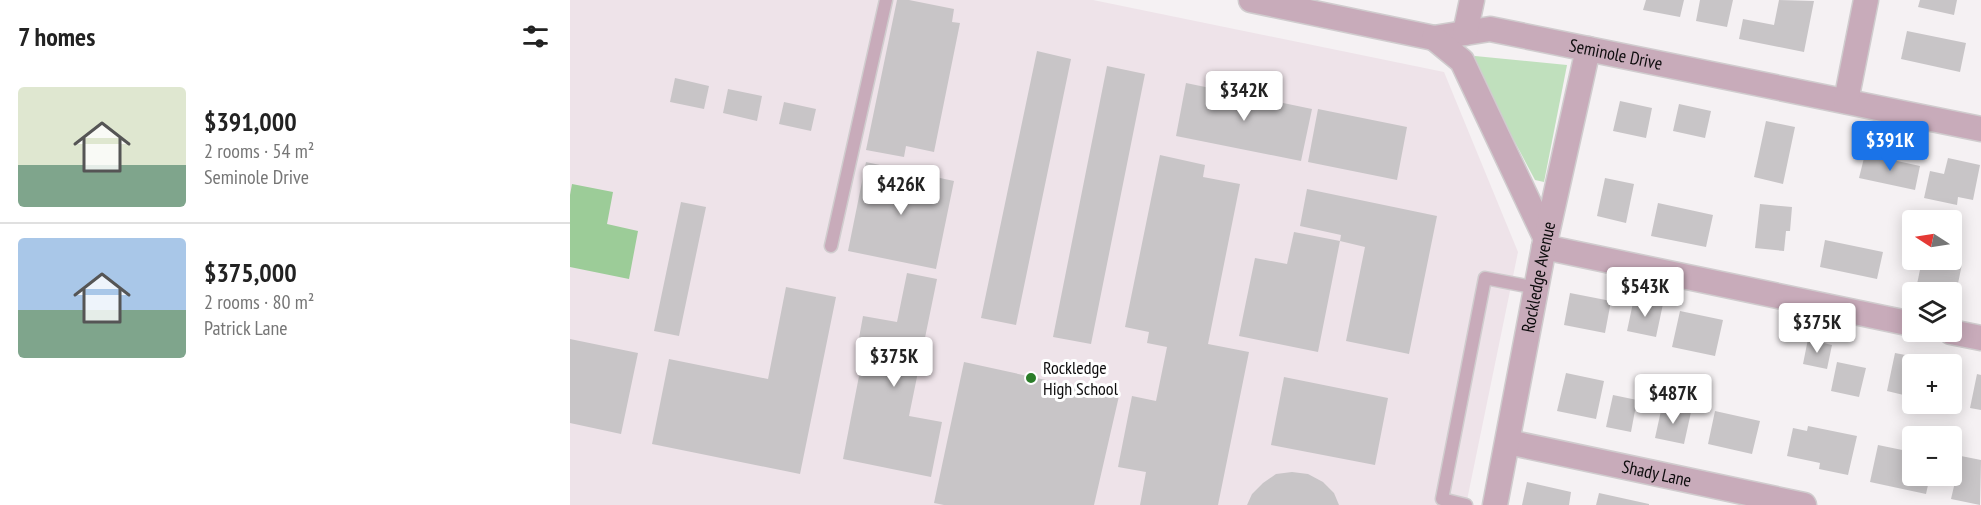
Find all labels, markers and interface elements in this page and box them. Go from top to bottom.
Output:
text: 7 homes [18,20,95,53]
icon: filters [519,20,552,53]
street label: Seminole Drive [1567,33,1665,75]
pin: $342K [1202,71,1286,122]
text: $342K [1220,77,1268,103]
text: $391,000 [204,105,297,138]
icon: home [66,111,138,183]
pin: $391K [1848,121,1932,172]
text: $391K [1866,127,1914,153]
text: 2 rooms · 54 m² [204,138,314,164]
text: Seminole Drive [204,164,309,190]
pin: $426K [859,165,943,216]
text: $426K [877,171,925,197]
north arrow [1902,210,1962,270]
map controls [1902,210,1962,486]
street label: Rockledge Avenue [1516,219,1560,334]
text: $375,000 [204,256,297,289]
icon: home [66,262,138,334]
pin: $543K [1603,267,1687,318]
text: $543K [1621,273,1669,299]
button: layers [1902,282,1962,342]
text: 2 rooms · 80 m² [204,289,314,315]
pin: $375K [1775,303,1859,354]
text: $375K [1793,309,1841,335]
text: Patrick Lane [204,315,288,341]
pin: $375K [852,337,936,388]
text: $375K [870,343,918,369]
button: + [1902,354,1962,414]
place label: Rockledge High School [1043,356,1119,400]
marker: Rockledge High School [1024,371,1038,385]
pin: $487K [1631,374,1715,425]
text: $487K [1649,380,1697,406]
button: − [1902,426,1962,486]
street label: Shady Lane [1620,455,1694,492]

